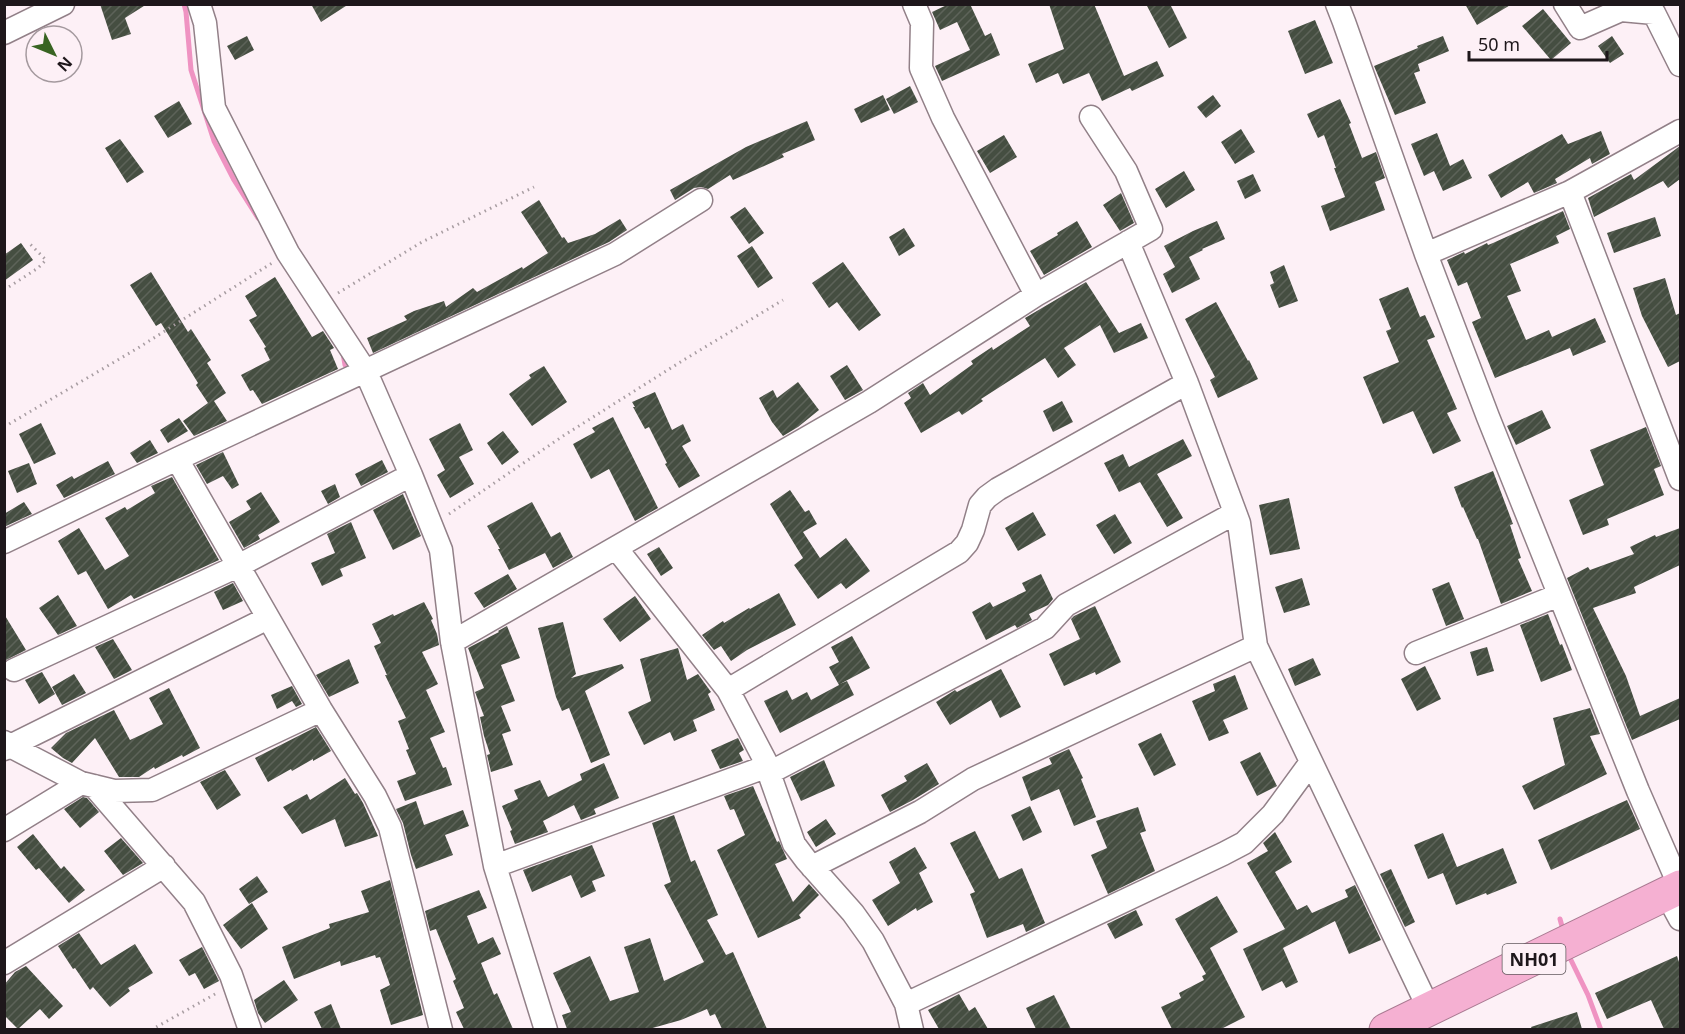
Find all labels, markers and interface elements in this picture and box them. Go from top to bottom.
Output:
north arrow [24,24,84,84]
scale bar [1469,24,1607,62]
text: 50 m [1478,32,1520,56]
text: N [52,52,77,76]
road number: NH01 [1502,944,1565,974]

